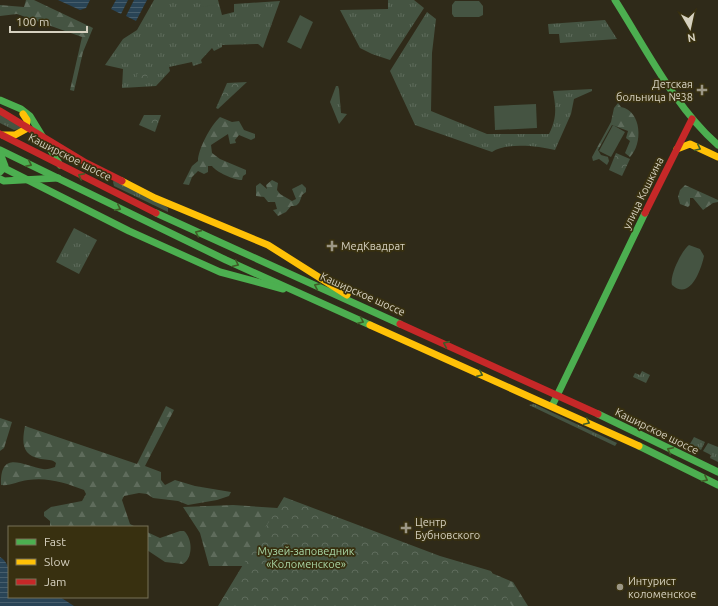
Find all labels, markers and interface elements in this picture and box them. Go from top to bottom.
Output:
scale bar [10,8,87,34]
north arrow [670,8,710,48]
text: 100 m [16,15,49,28]
text: N [687,31,697,44]
place label: Детская больница №38 [616,78,693,103]
marker: Детская больница №38 [696,84,708,96]
street label: Каширское шоссе [27,131,113,183]
one-way arrow [694,143,701,151]
street label: улица Кошкина [620,155,666,231]
one-way arrow [25,159,32,167]
one-way arrow [78,173,86,180]
one-way arrow [114,203,122,211]
one-way arrow [195,230,202,238]
marker: МедКвадрат [326,240,338,252]
place label: МедКвадрат [341,240,405,252]
one-way arrow [231,259,239,267]
street label: Каширское шоссе [319,270,407,318]
one-way arrow [313,283,321,291]
one-way arrow [357,316,365,324]
one-way arrow [442,341,450,349]
one-way arrow [476,369,484,377]
street label: Каширское шоссе [613,406,701,456]
one-way arrow [583,417,591,425]
one-way arrow [667,447,674,454]
one-way arrow [700,474,708,481]
place label: Центр Бубновского [415,516,480,541]
marker: Центр Бубновского [400,522,412,534]
legend [8,526,148,598]
text: Fast [44,535,66,548]
park label: Музей-заповедник «Коломенское» [258,545,355,570]
text: Slow [44,555,70,568]
text: Jam [44,575,66,588]
place label: Интурист коломенское [628,575,696,600]
marker: Интурист коломенское [615,582,625,592]

